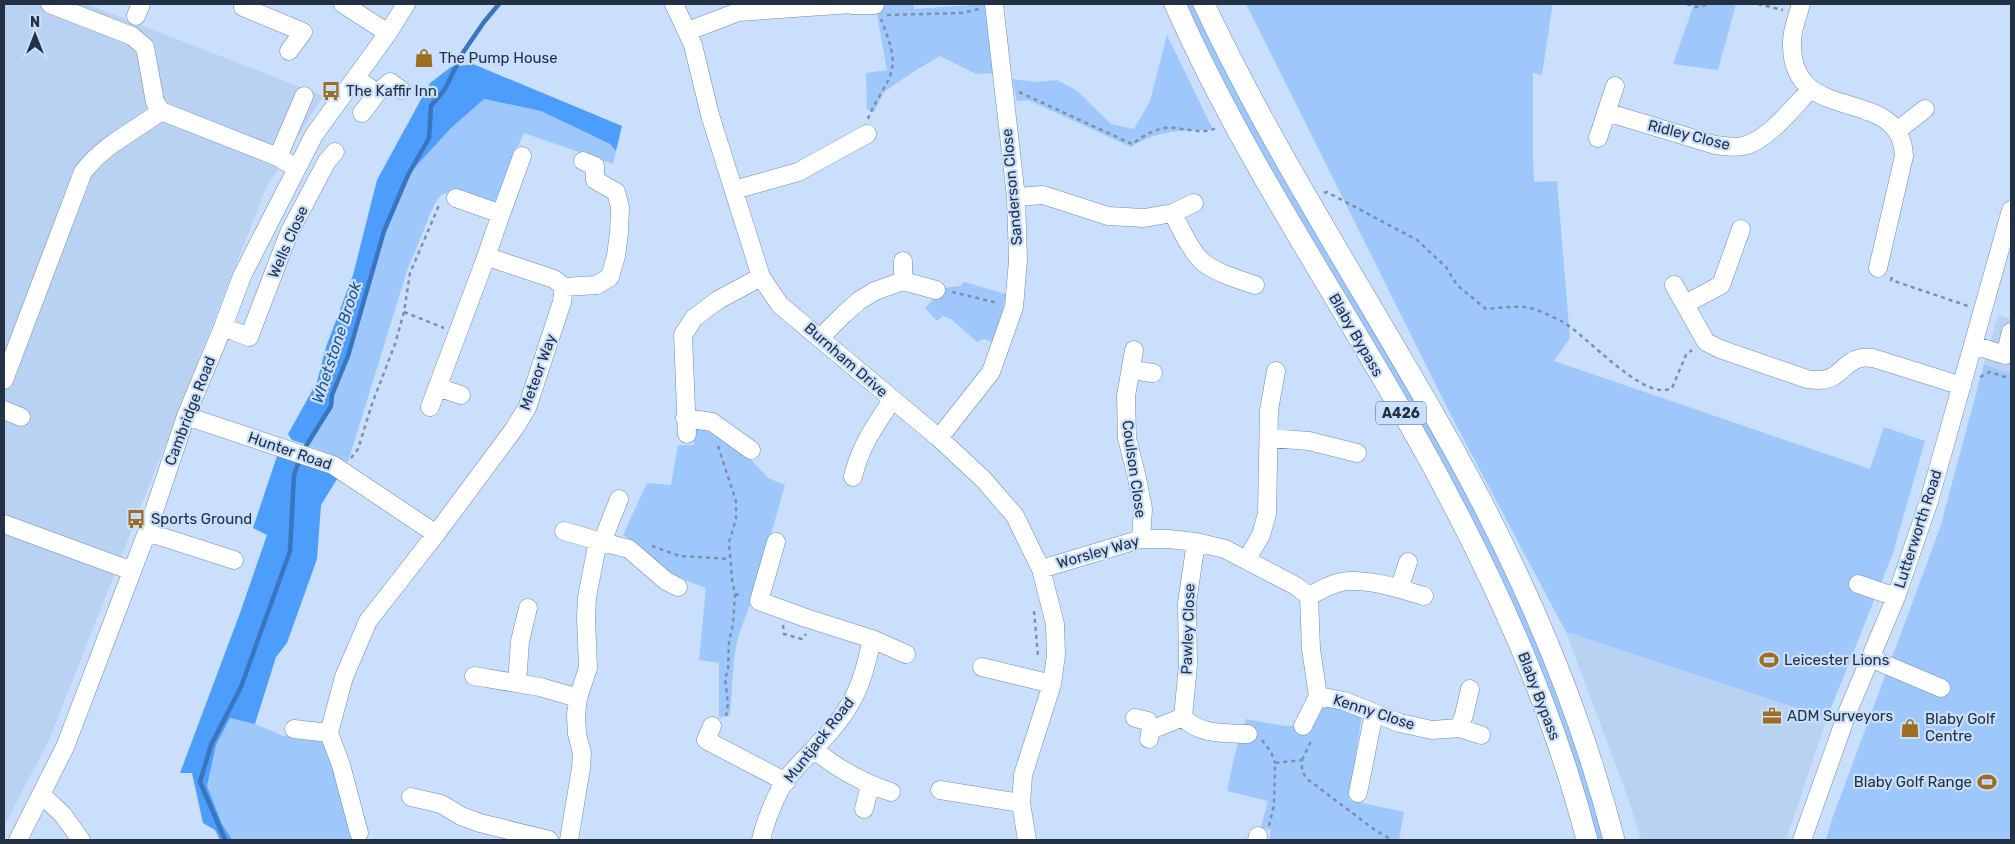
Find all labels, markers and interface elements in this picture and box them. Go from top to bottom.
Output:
north arrow [10,10,60,60]
text: N [30,14,40,31]
shop icon: The Pump House [413,47,435,69]
place label: The Pump House [439,49,558,67]
bus stop icon: The Kaffir Inn [320,80,342,102]
place label: The Kaffir Inn [346,82,437,100]
street label: Ridley Close [1646,116,1732,154]
street label: Sanderson Close [998,128,1026,246]
street label: Wells Close [264,203,312,281]
water label: Whetstone Brook [308,278,365,405]
street label: Blaby Bypass [1325,290,1387,380]
street label: Burnham Drive [801,319,891,401]
street label: Meteor Way [516,331,560,413]
street label: Cambridge Road [161,354,219,468]
road number: A426 [1376,402,1426,424]
street label: Coulson Close [1118,419,1150,519]
street label: Hunter Road [246,428,334,474]
street label: Lutterworth Road [1890,468,1946,590]
bus stop icon: Sports Ground [125,508,147,530]
place label: Sports Ground [151,510,252,528]
street label: Worsley Way [1055,532,1141,572]
street label: Pawley Close [1177,583,1199,675]
street label: Blaby Bypass [1514,649,1564,743]
sports icon: Leicester Lions [1758,649,1780,671]
place label: Leicester Lions [1784,651,1890,669]
street label: Kenny Close [1331,690,1417,734]
street label: Muntjack Road [780,694,858,786]
office icon: ADM Surveyors [1761,705,1783,727]
place label: ADM Surveyors [1787,707,1893,725]
place label: Blaby Golf Centre [1925,710,1996,745]
shop icon: Blaby Golf Centre [1899,717,1921,739]
sports icon: Blaby Golf Range [1976,771,1998,793]
place label: Blaby Golf Range [1854,773,1972,791]

